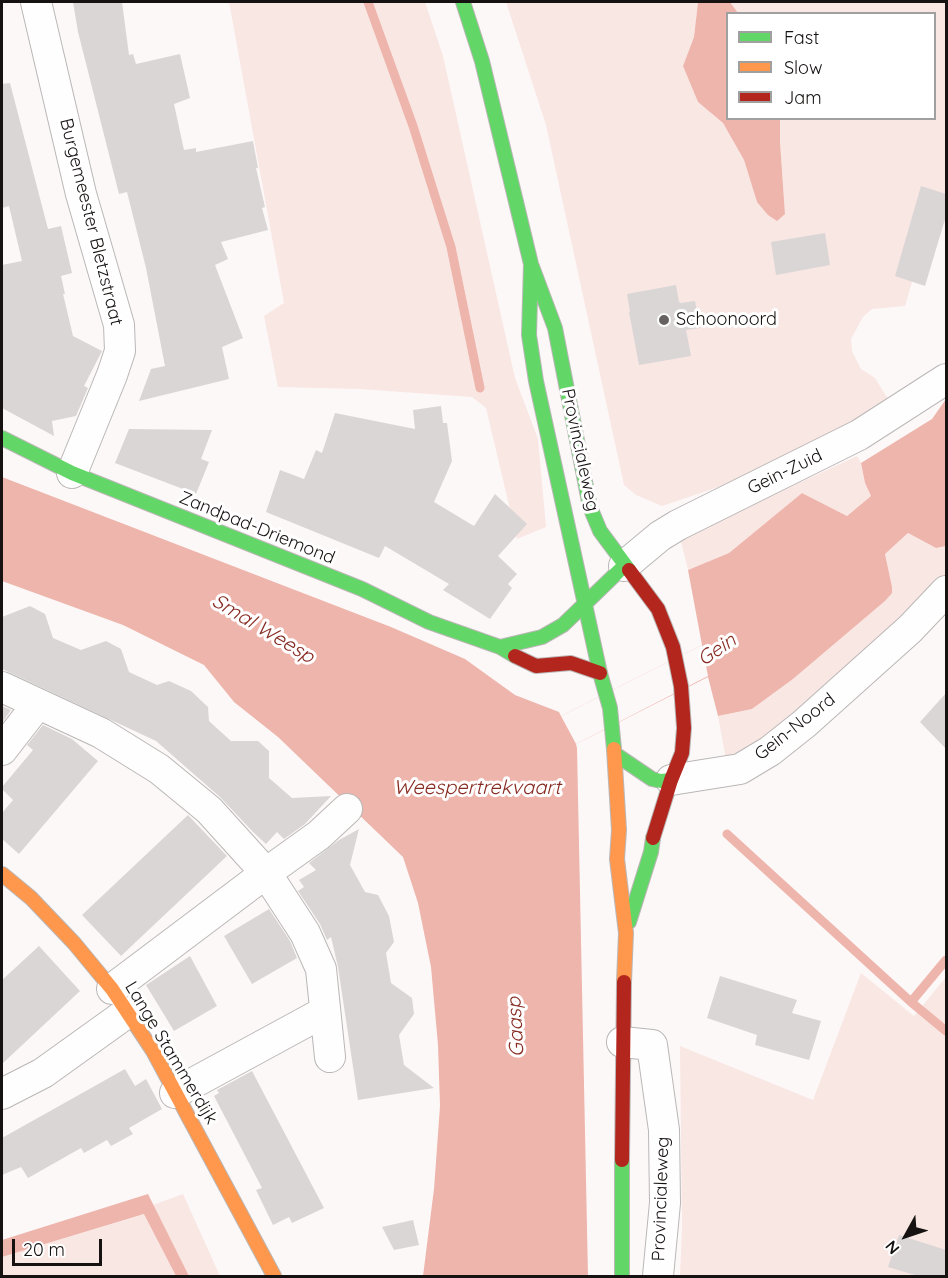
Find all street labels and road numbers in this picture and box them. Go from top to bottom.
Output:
street label: Burgemeester Bletzstraat [55,116,127,328]
street label: Provincialeweg [556,387,604,513]
street label: Gein-Zuid [744,445,826,499]
street label: Zandpad-Driemond [176,487,338,569]
street label: Gein-Noord [750,689,840,765]
street label: Lange Stammerdijk [120,978,222,1128]
street label: Provincialeweg [648,1136,674,1262]

